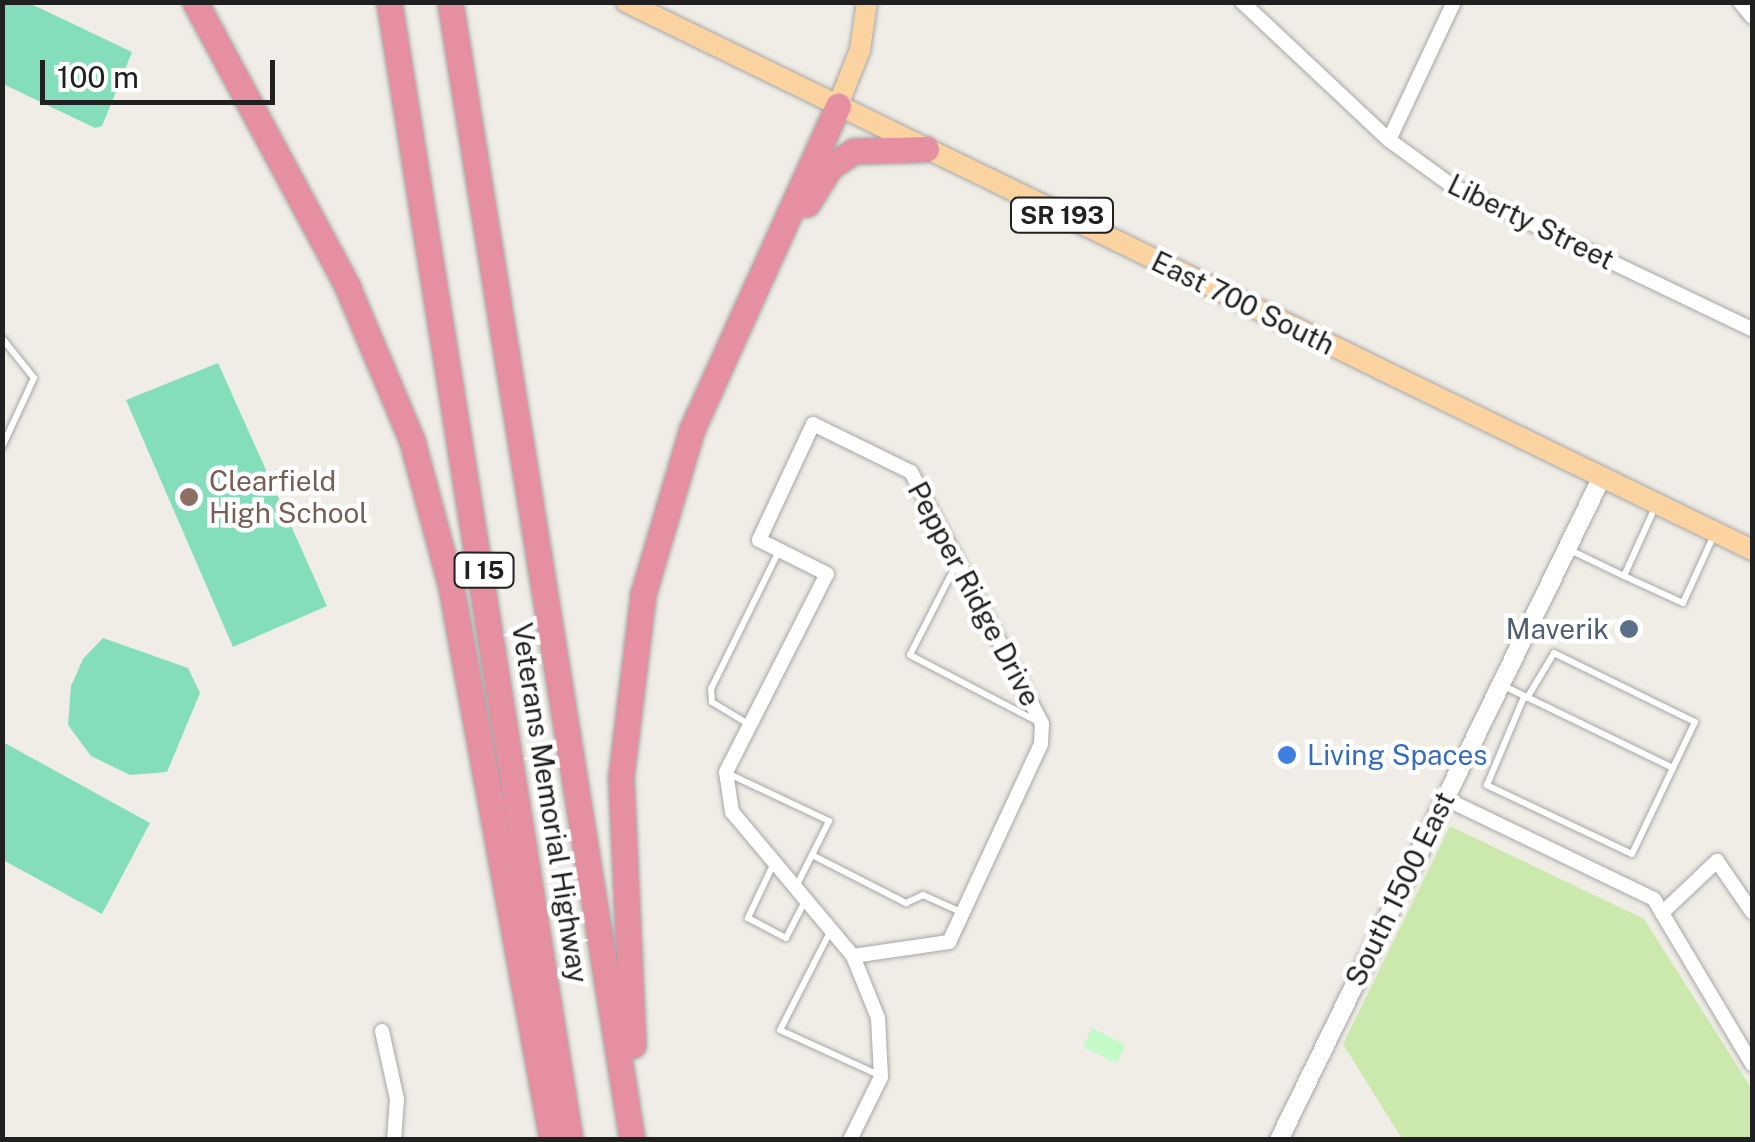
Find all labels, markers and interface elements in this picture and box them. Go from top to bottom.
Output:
scale bar [45,40,280,102]
text: 100 m [57,59,139,95]
street label: Liberty Street [1442,167,1620,277]
road number: SR 193 [1010,195,1114,235]
street label: East 700 South [1146,244,1340,362]
place label: Clearfield High School [209,464,368,530]
street label: Pepper Ridge Drive [901,476,1047,712]
marker: Clearfield High School [178,486,200,508]
road number: I 15 [452,550,516,590]
place label: Maverik [1506,612,1609,646]
marker: Maverik [1618,618,1640,640]
street label: Veterans Memorial Highway [505,621,595,985]
place label: Living Spaces [1307,738,1488,772]
marker: Living Spaces [1276,744,1298,766]
street label: South 1500 East [1338,786,1462,992]

